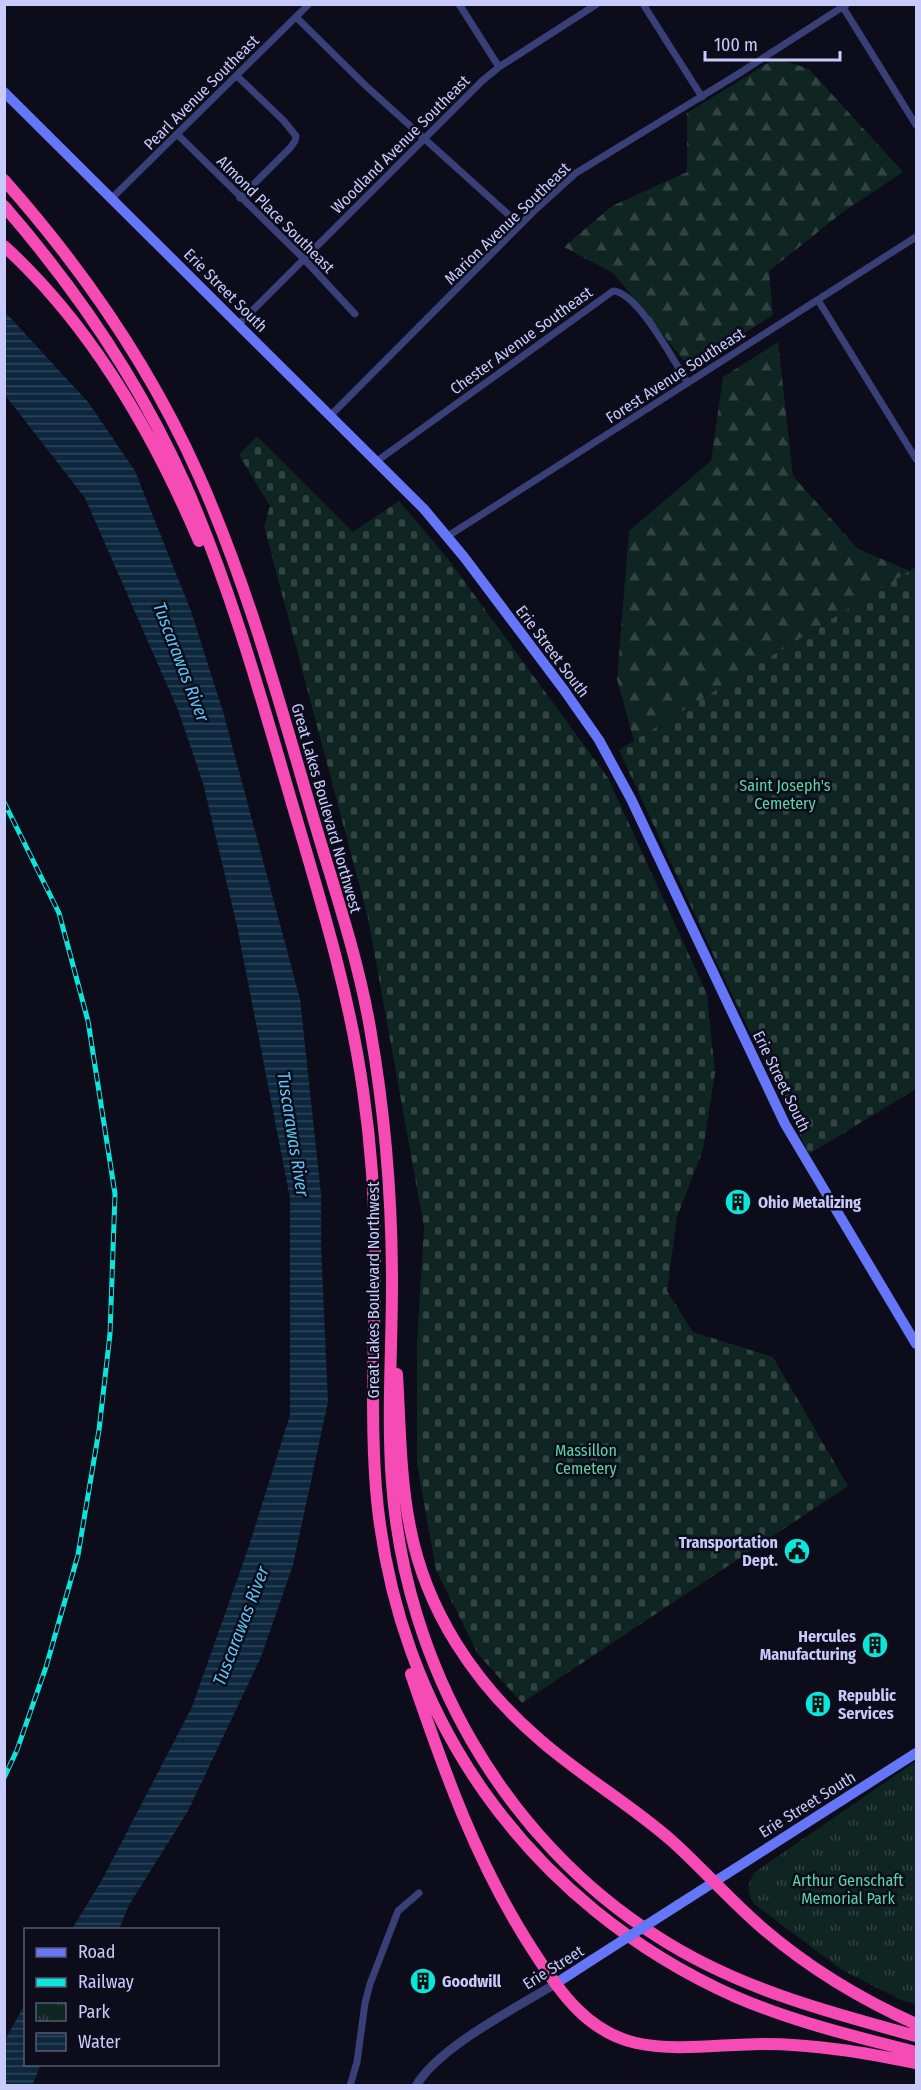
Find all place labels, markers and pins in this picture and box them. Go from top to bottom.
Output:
building icon: Ohio Metalizing [723,1187,753,1217]
place label: Ohio Metalizing [758,1193,861,1212]
place label: Transportation Dept. [679,1533,778,1570]
public building icon: Transportation Dept. [782,1536,812,1566]
place label: Hercules Manufacturing [760,1627,856,1664]
building icon: Hercules Manufacturing [860,1630,890,1660]
place label: Republic Services [838,1686,896,1723]
building icon: Republic Services [803,1689,833,1719]
building icon: Goodwill [408,1966,438,1996]
place label: Goodwill [442,1972,502,1991]

